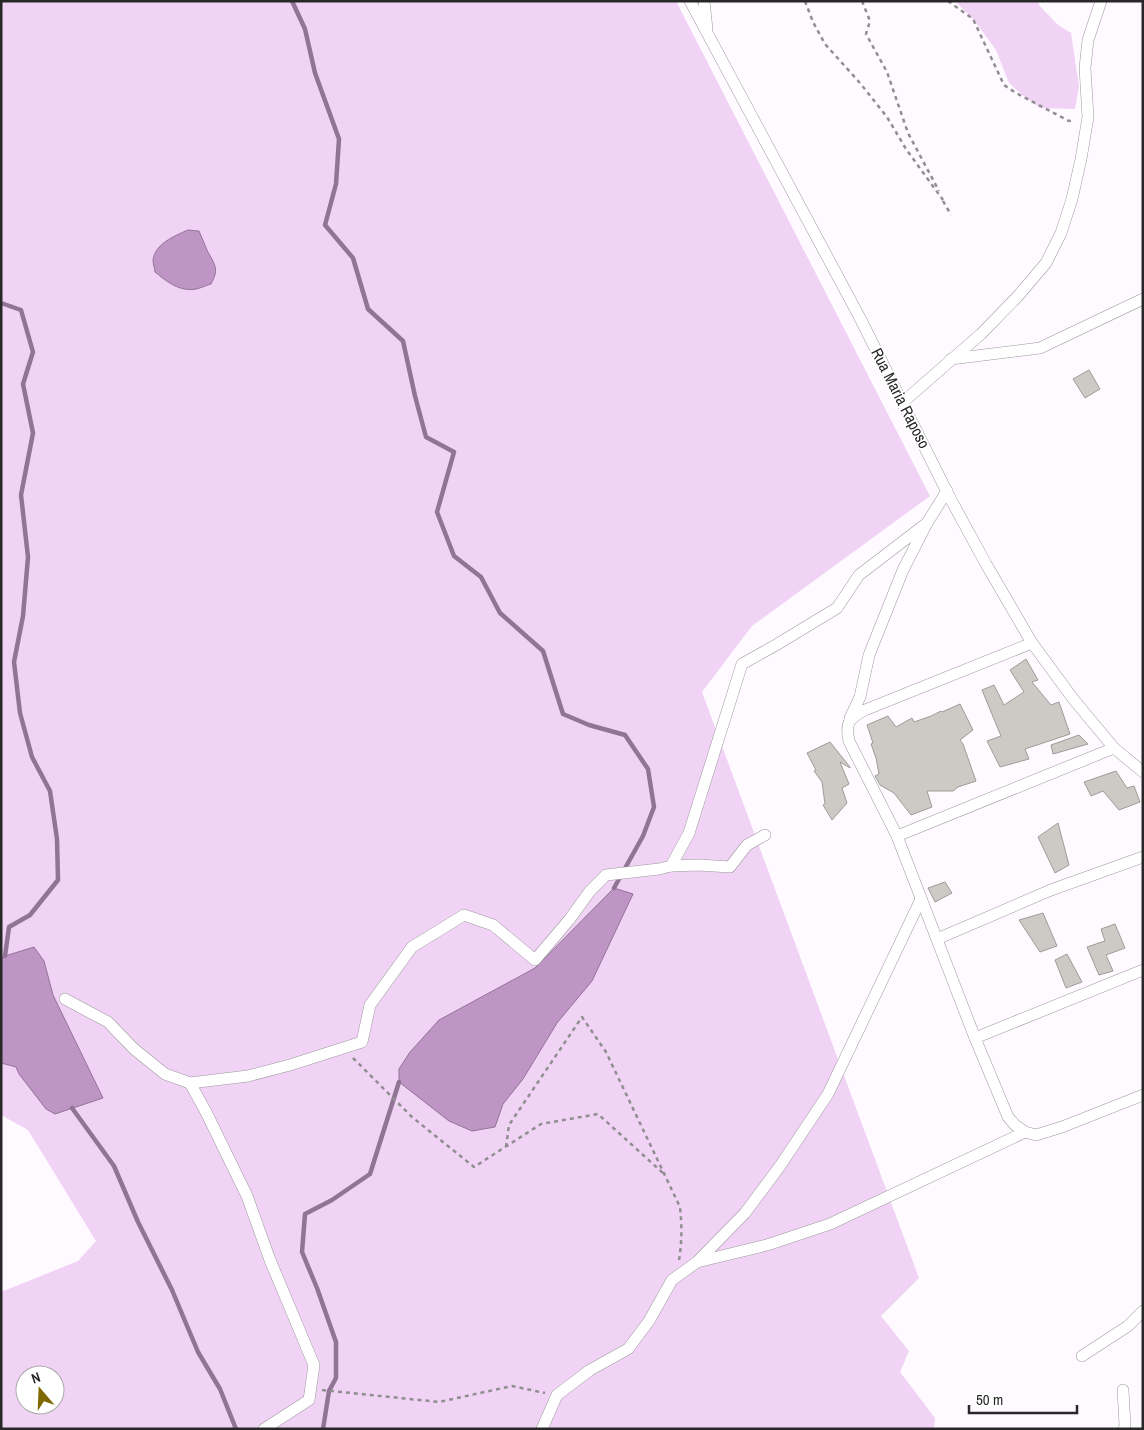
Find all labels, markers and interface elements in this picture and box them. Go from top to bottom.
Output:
street label: Rua Maria Raposo [866,344,936,452]
north arrow [15,1365,65,1415]
text: N [29,1368,43,1388]
scale bar [969,1382,1076,1414]
text: 50 m [976,1389,1003,1410]

